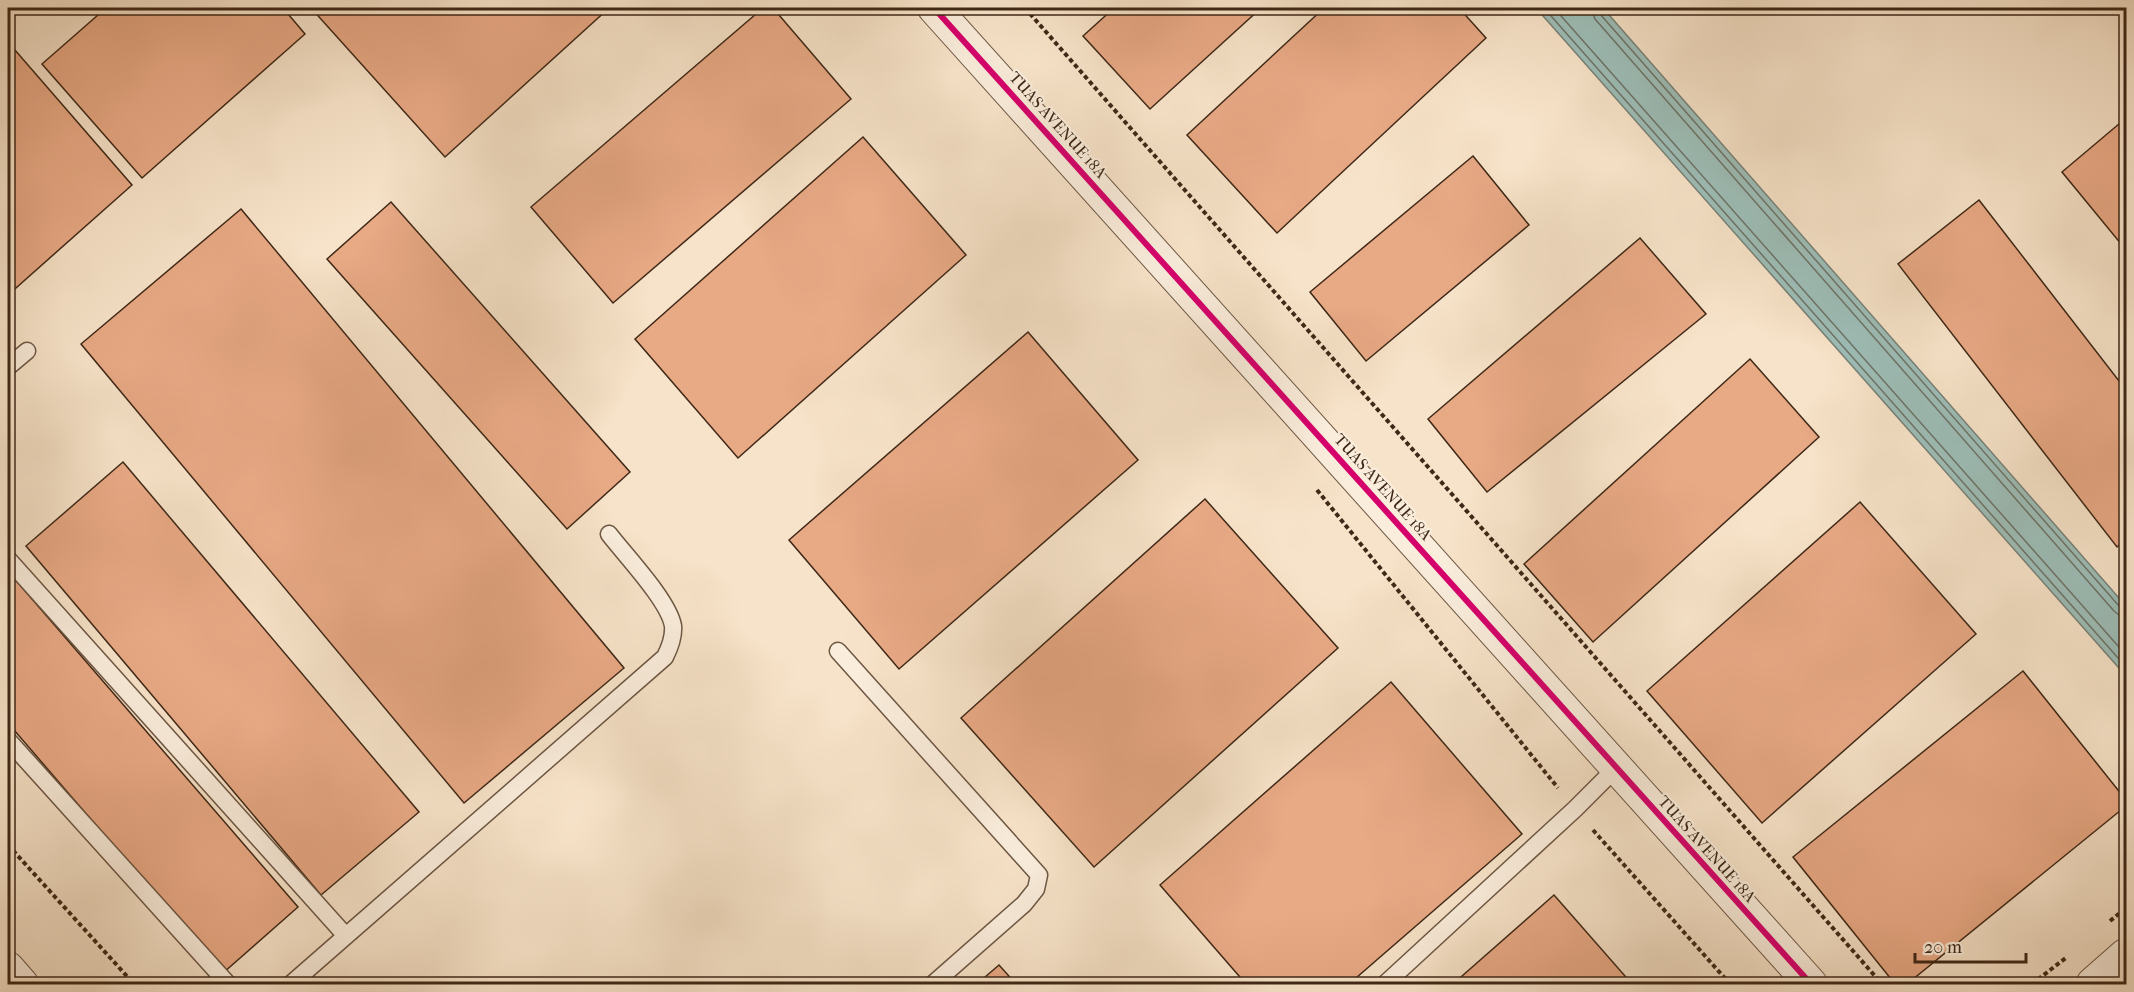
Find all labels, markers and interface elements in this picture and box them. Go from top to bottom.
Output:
street label: TUAS AVENUE 18A [1005,68,1111,183]
street label: TUAS AVENUE 18A [1330,430,1436,545]
street label: TUAS AVENUE 18A [1654,792,1760,907]
scale bar [1915,926,2026,964]
text: 20 m [1924,937,1962,958]

